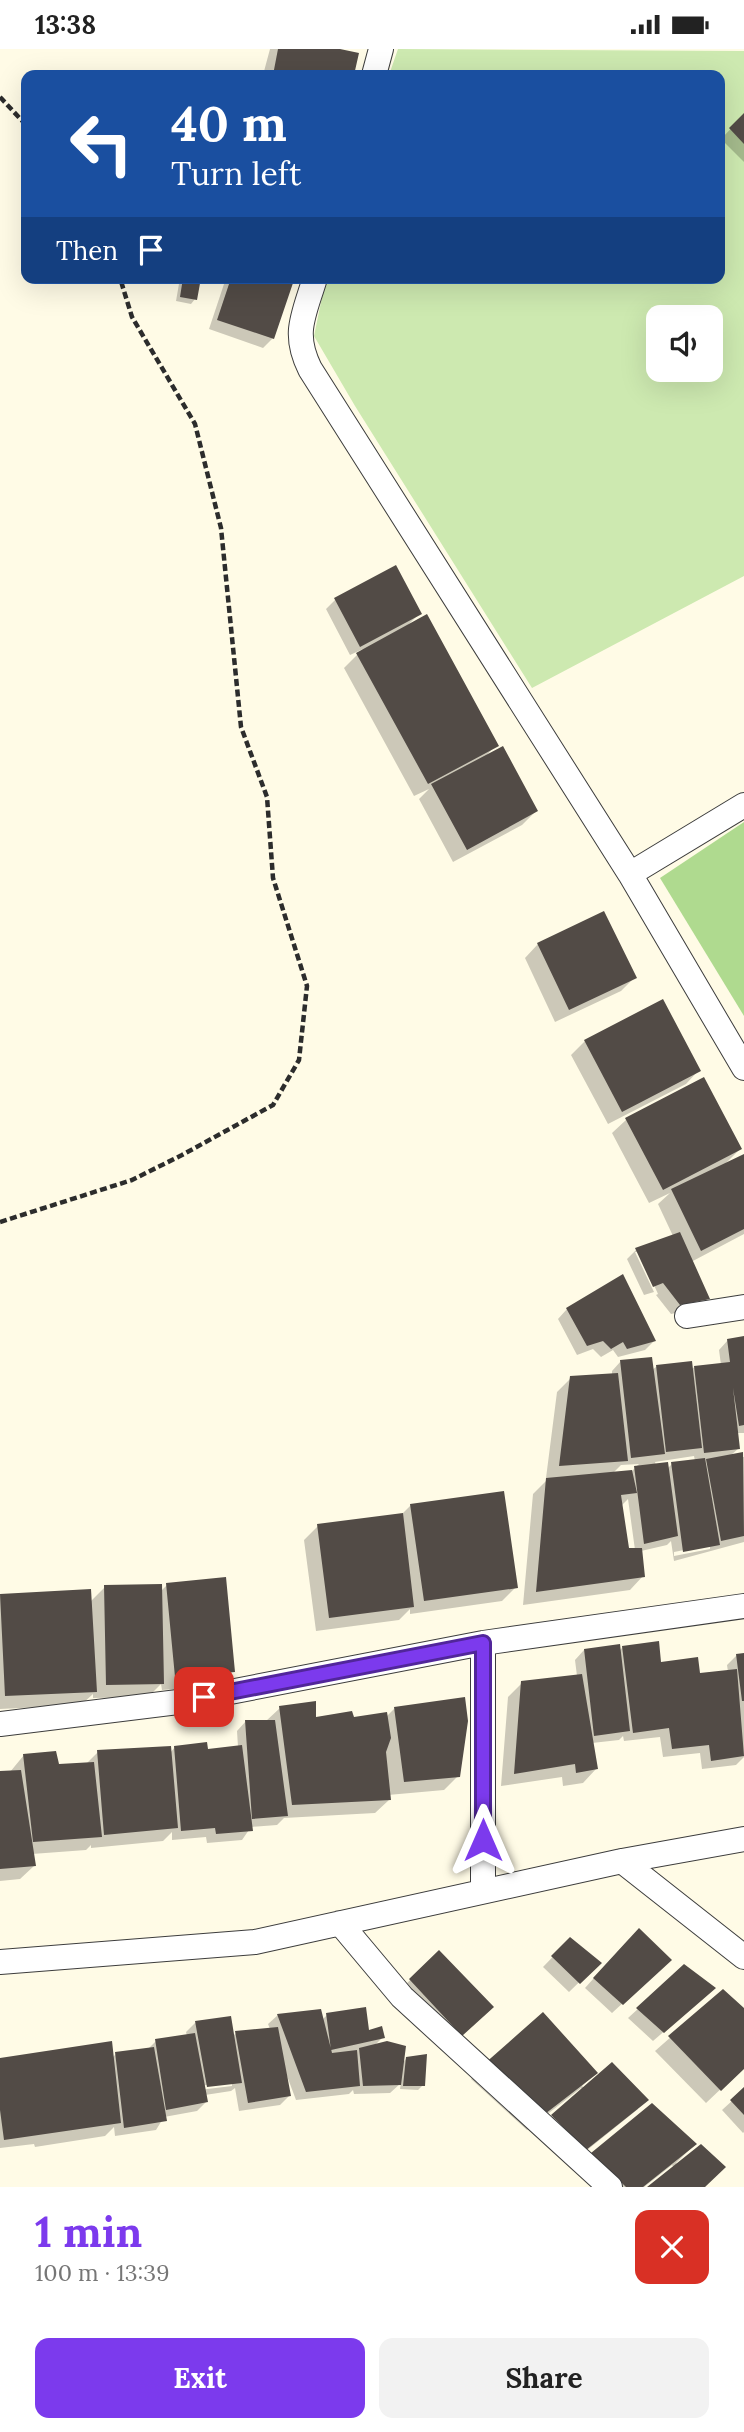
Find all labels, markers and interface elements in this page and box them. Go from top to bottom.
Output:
text: 13:38 [35,8,96,41]
text: 40 m [171,92,287,154]
icon: left [56,98,147,189]
text: Turn left [171,153,301,194]
icon: arrive [132,231,170,269]
text: Then [56,234,118,267]
map controls [646,305,723,382]
button: sound [646,305,723,382]
pin [174,1667,234,1727]
icon: arrive [185,1678,223,1716]
position arrow [446,1803,520,1877]
text: 1 min [35,2205,142,2259]
button: close [635,2210,709,2284]
text: 100 m · 13:39 [35,2258,169,2287]
button: Exit [35,2338,365,2418]
button: Share [379,2338,709,2418]

